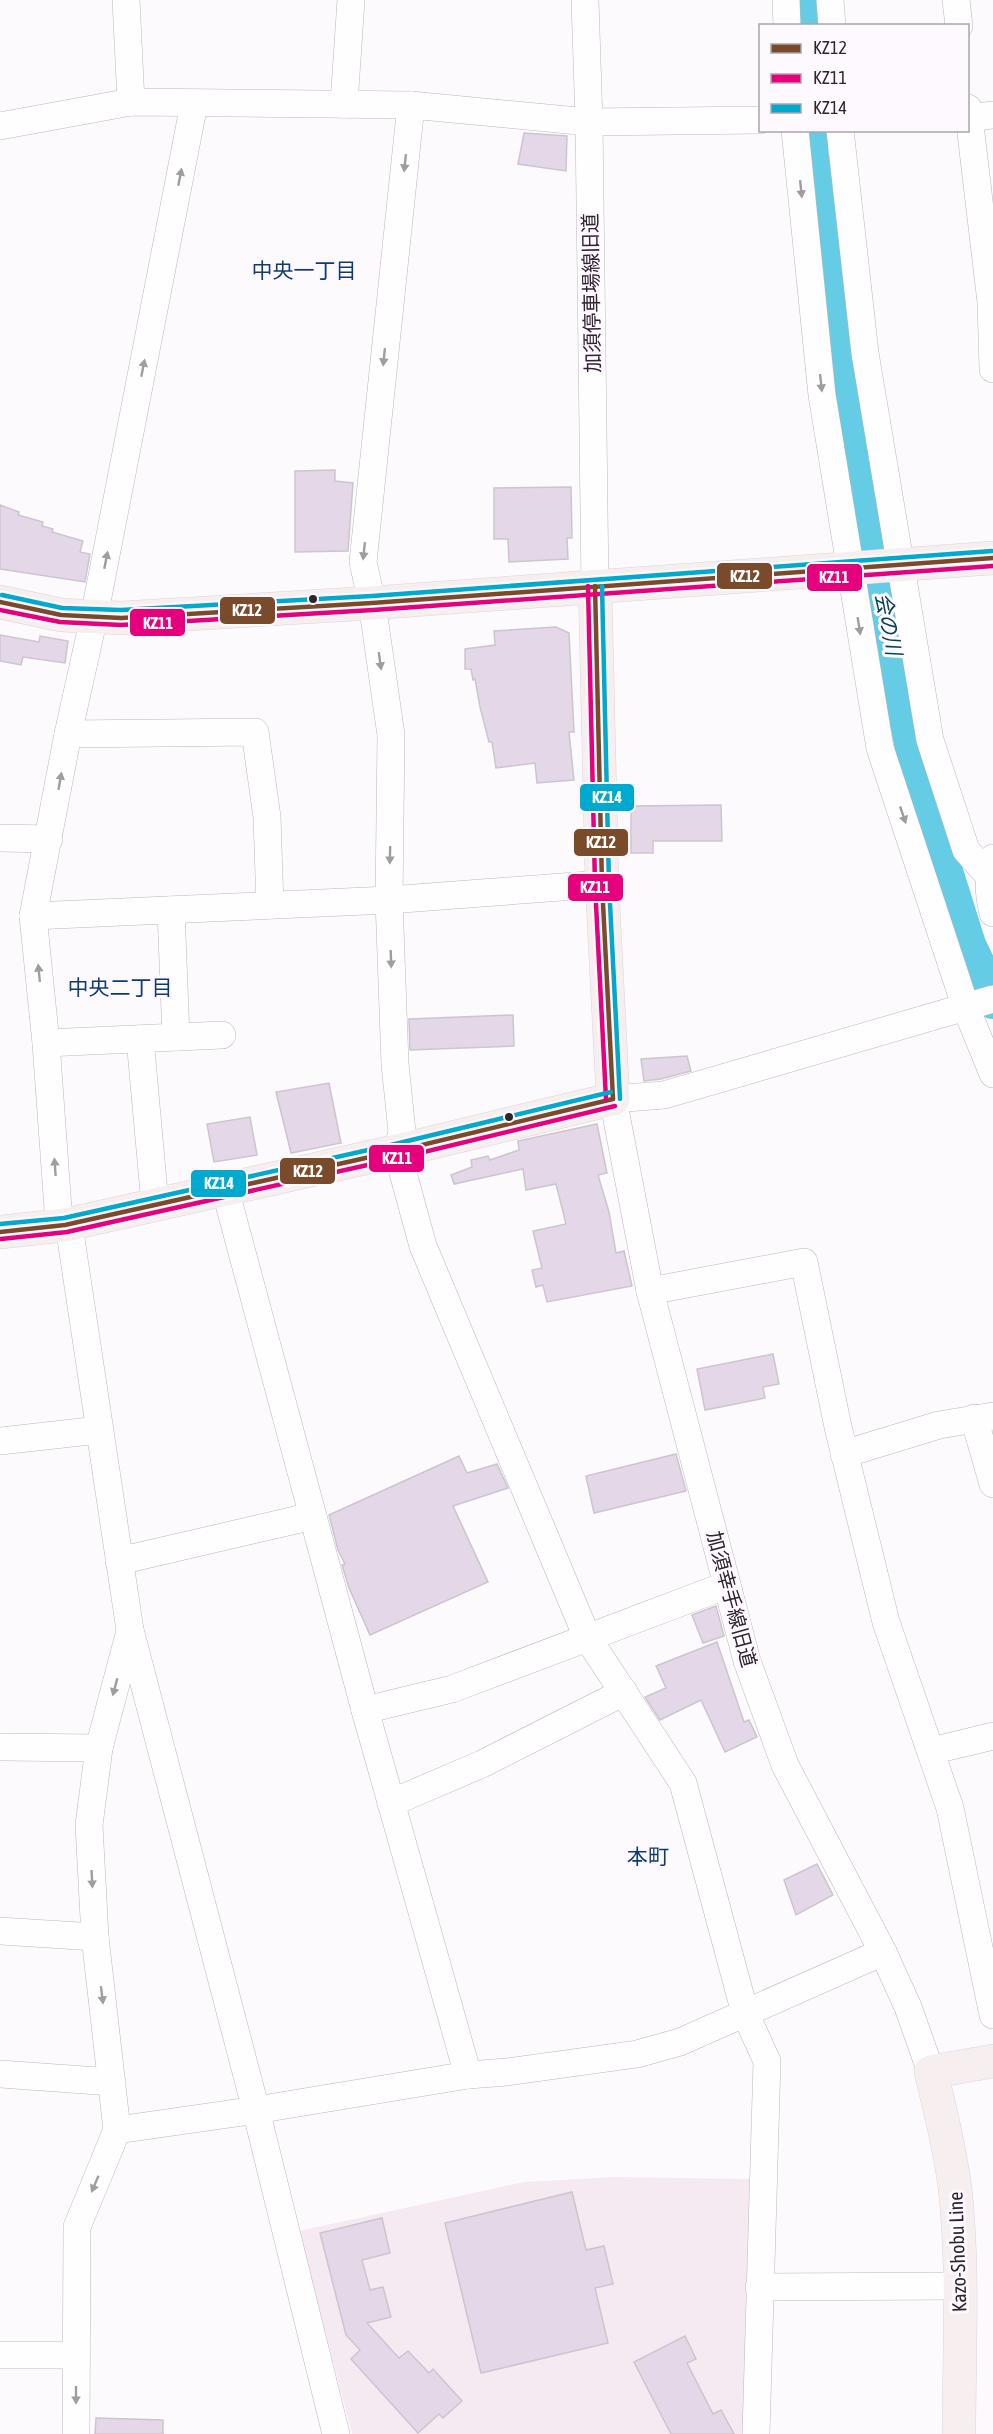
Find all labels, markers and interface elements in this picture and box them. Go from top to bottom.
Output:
legend [759,24,969,132]
text: KZ12 [813,37,847,58]
text: KZ11 [813,67,847,88]
text: KZ14 [813,97,847,118]
one-way arrow [400,153,410,172]
one-way arrow [176,167,185,186]
one-way arrow [796,179,806,198]
street label: 加須停車場線旧道 [578,213,604,373]
district label: 中央一丁目 [252,258,357,282]
one-way arrow [379,347,389,366]
one-way arrow [139,358,148,377]
one-way arrow [816,373,826,392]
one-way arrow [359,541,369,560]
one-way arrow [102,550,111,569]
line badge: KZ12 [716,562,773,590]
line badge: KZ11 [806,563,863,592]
text: KZ12 [730,567,760,585]
text: KZ11 [819,568,850,586]
water label: 会の川 [871,591,907,659]
unlabelled marker [307,593,319,605]
line badge: KZ12 [219,596,276,625]
text: KZ12 [232,601,262,619]
line badge: KZ11 [129,608,186,637]
text: KZ11 [143,614,174,632]
one-way arrow [855,616,864,635]
one-way arrow [376,652,385,671]
one-way arrow [56,771,65,790]
line badge: KZ14 [579,783,635,812]
text: KZ14 [592,788,623,806]
one-way arrow [898,806,908,824]
line badge: KZ12 [573,828,629,857]
text: KZ12 [586,833,616,851]
one-way arrow [385,846,395,865]
line badge: KZ11 [567,873,624,902]
text: KZ11 [580,878,611,896]
one-way arrow [387,949,396,968]
one-way arrow [34,964,44,983]
district label: 中央二丁目 [68,975,173,999]
unlabelled marker [503,1111,515,1123]
line badge: KZ11 [368,1144,425,1173]
text: KZ11 [382,1149,413,1167]
line badge: KZ12 [279,1157,336,1185]
one-way arrow [50,1158,60,1177]
text: KZ12 [293,1162,323,1180]
line badge: KZ14 [190,1169,247,1198]
text: KZ14 [204,1174,235,1192]
street label: 加須幸手線旧道 [703,1528,761,1670]
one-way arrow [110,1678,119,1696]
district label: 本町 [627,1844,669,1868]
one-way arrow [87,1869,96,1888]
one-way arrow [97,1986,106,2005]
one-way arrow [90,2175,100,2193]
street label: Kazo-Shobu Line [943,2191,971,2313]
one-way arrow [71,2385,81,2404]

